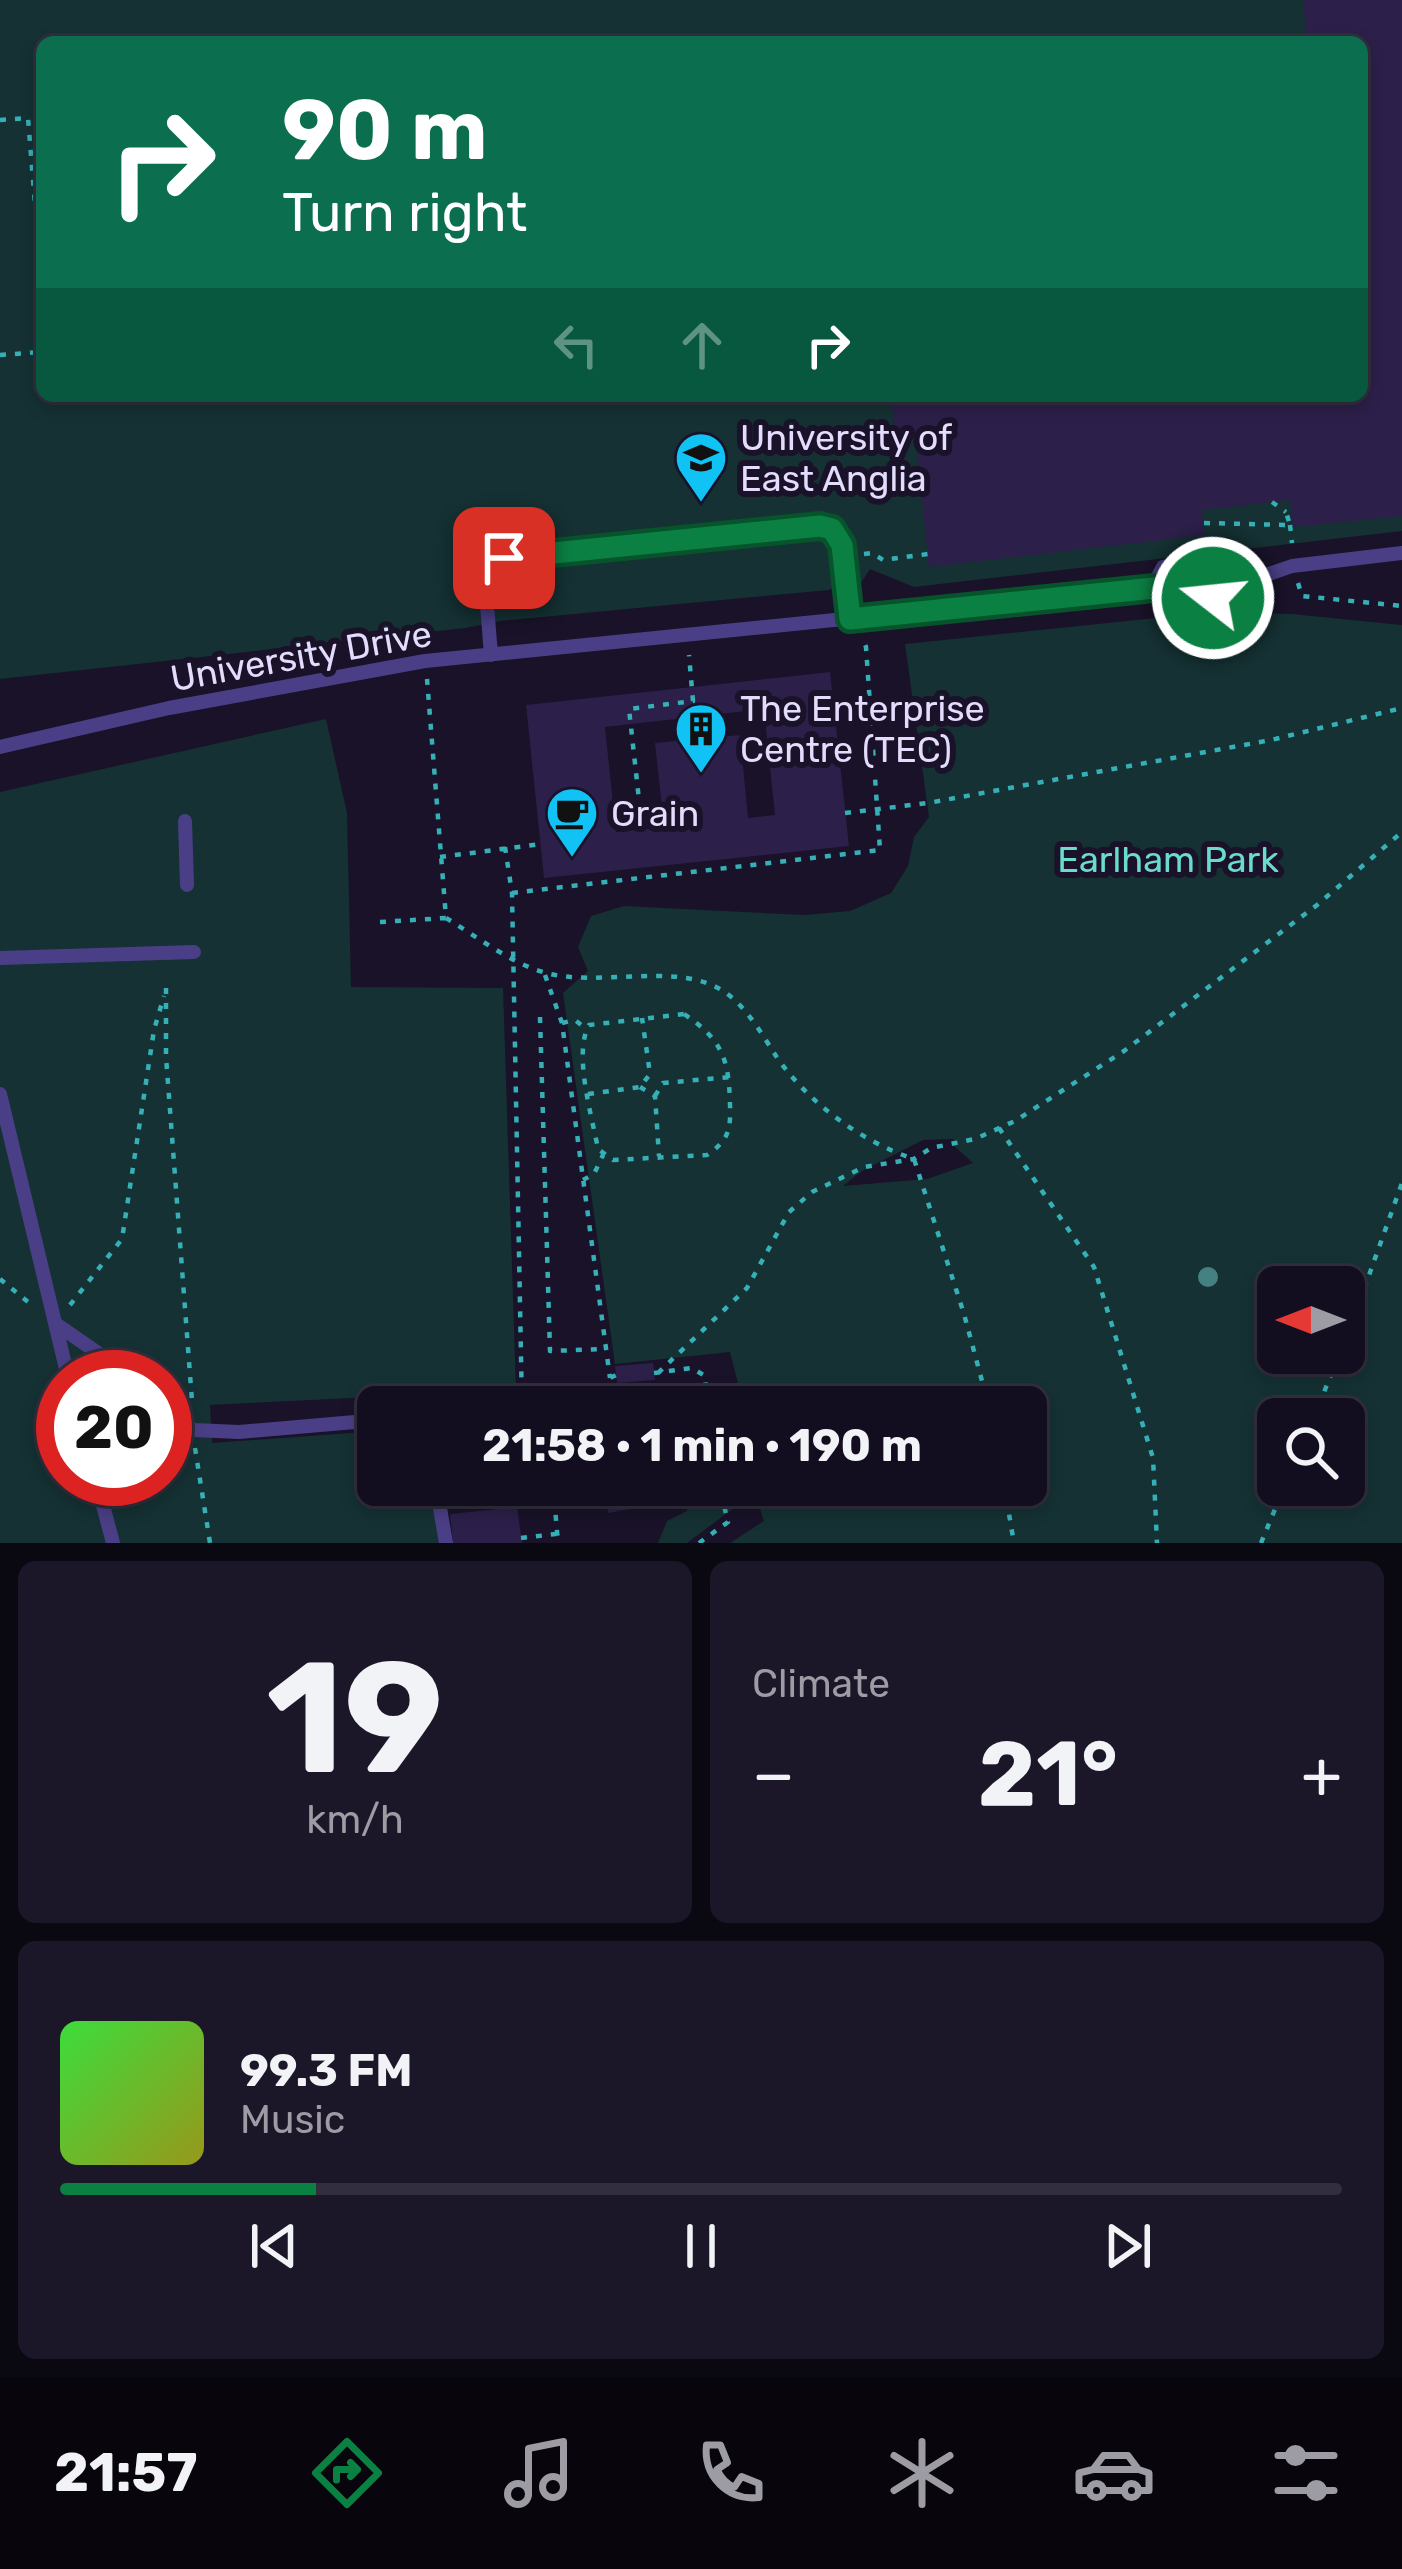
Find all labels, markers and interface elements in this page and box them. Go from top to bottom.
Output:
text: 90 m [282,80,488,180]
icon: right [84,84,240,240]
text: Turn right [282,181,527,245]
icon: left [543,312,609,378]
icon: ahead [669,312,735,378]
icon: right [795,312,861,378]
place label: University of East Anglia [740,416,952,500]
school or university icon: University of East Anglia [673,430,729,504]
pin [453,507,555,609]
icon: arrive [471,525,537,591]
position arrow [1150,535,1276,661]
street label: University Drive [167,612,435,700]
place label: The Enterprise Centre (TEC) [740,687,985,771]
building icon: The Enterprise Centre (TEC) [673,701,729,775]
cafe icon: Grain [544,785,600,859]
place label: Grain [611,792,699,835]
park label: Earlham Park [1057,838,1279,881]
north arrow [1257,1266,1365,1374]
map controls [1257,1266,1365,1506]
speed limit sign: 20 [36,1350,192,1506]
button: search [1257,1398,1365,1506]
text: 21:58 · 1 min · 190 m [482,1419,922,1472]
text: 19 [266,1626,444,1811]
text: Climate [752,1661,890,1707]
text: 21° [978,1721,1118,1828]
text: − [752,1735,795,1814]
text: + [1301,1735,1342,1814]
text: km/h [306,1797,404,1843]
text: 99.3 FM [240,2044,412,2097]
text: Music [240,2097,345,2143]
icon: previous [241,2213,307,2279]
icon: pause [668,2213,734,2279]
icon: next [1095,2213,1161,2279]
icon: directions [305,2431,389,2515]
icon: music [497,2431,581,2515]
icon: phone [689,2431,773,2515]
icon: climate [880,2431,964,2515]
icon: car [1072,2431,1156,2515]
icon: filters [1264,2431,1348,2515]
text: 21:57 [54,2441,197,2505]

